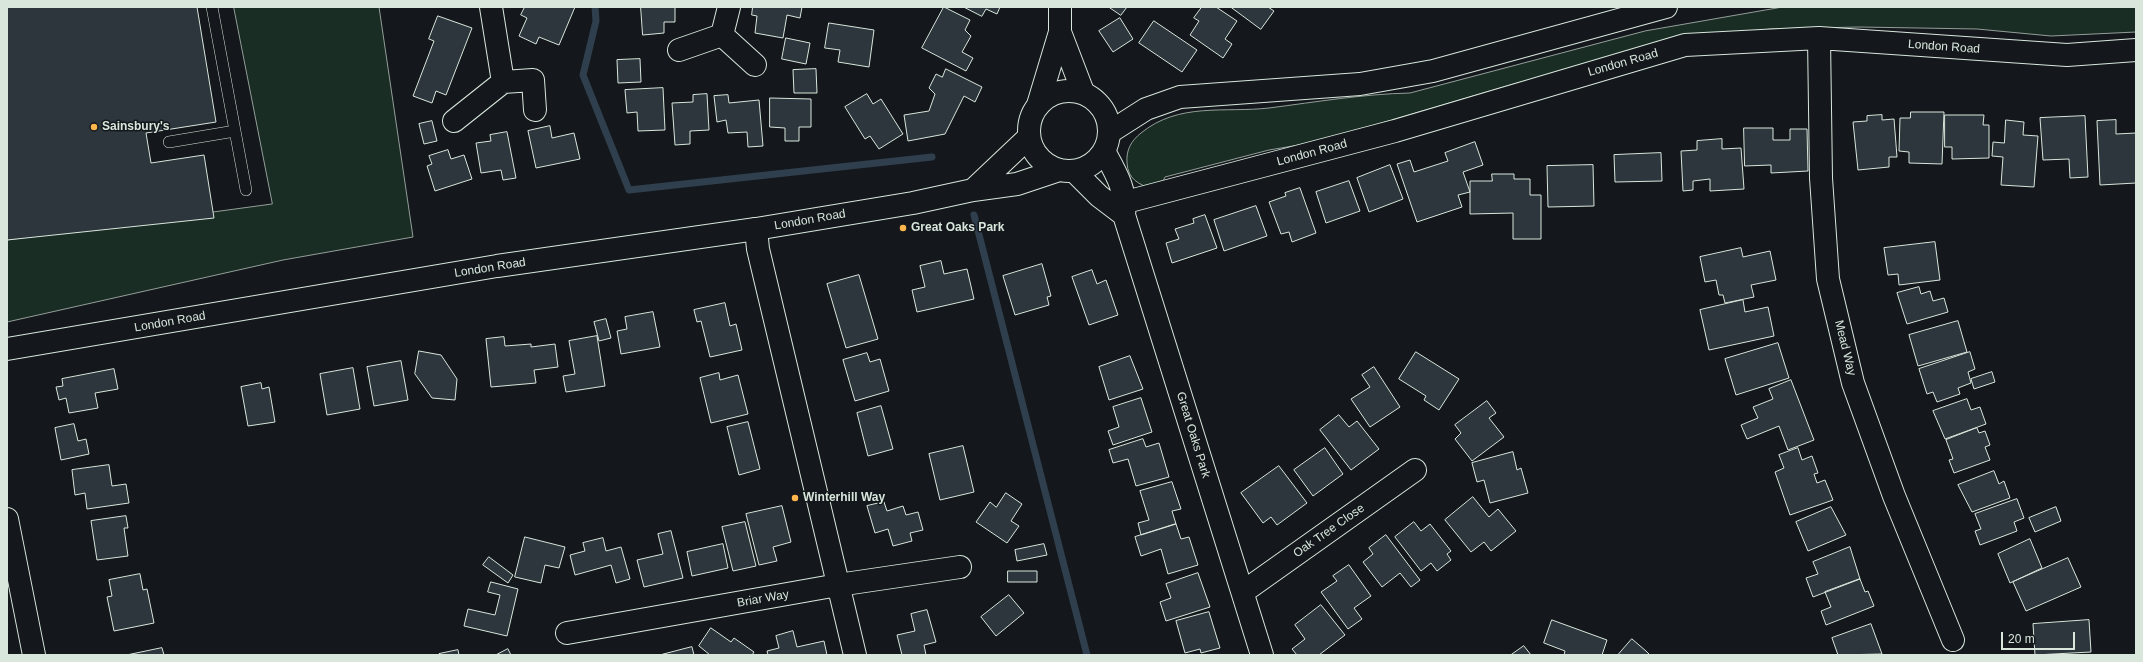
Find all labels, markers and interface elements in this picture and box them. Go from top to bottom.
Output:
street label: London Road [1908,37,1980,57]
street label: London Road [1586,46,1660,80]
place label: Sainsbury's [102,120,170,134]
marker: Sainsbury's [89,122,99,132]
street label: London Road [1275,137,1349,169]
street label: London Road [773,207,847,233]
place label: Great Oaks Park [911,221,1004,235]
marker: Great Oaks Park [898,223,908,233]
street label: London Road [453,255,527,281]
street label: London Road [133,309,207,335]
street label: Mead Way [1831,319,1859,377]
street label: Great Oaks Park [1173,390,1213,480]
place label: Winterhill Way [803,491,885,505]
marker: Winterhill Way [790,493,800,503]
street label: Oak Tree Close [1291,501,1367,561]
street label: Briar Way [736,587,790,611]
scale bar [2003,624,2077,650]
text: 20 m [2008,632,2035,646]

